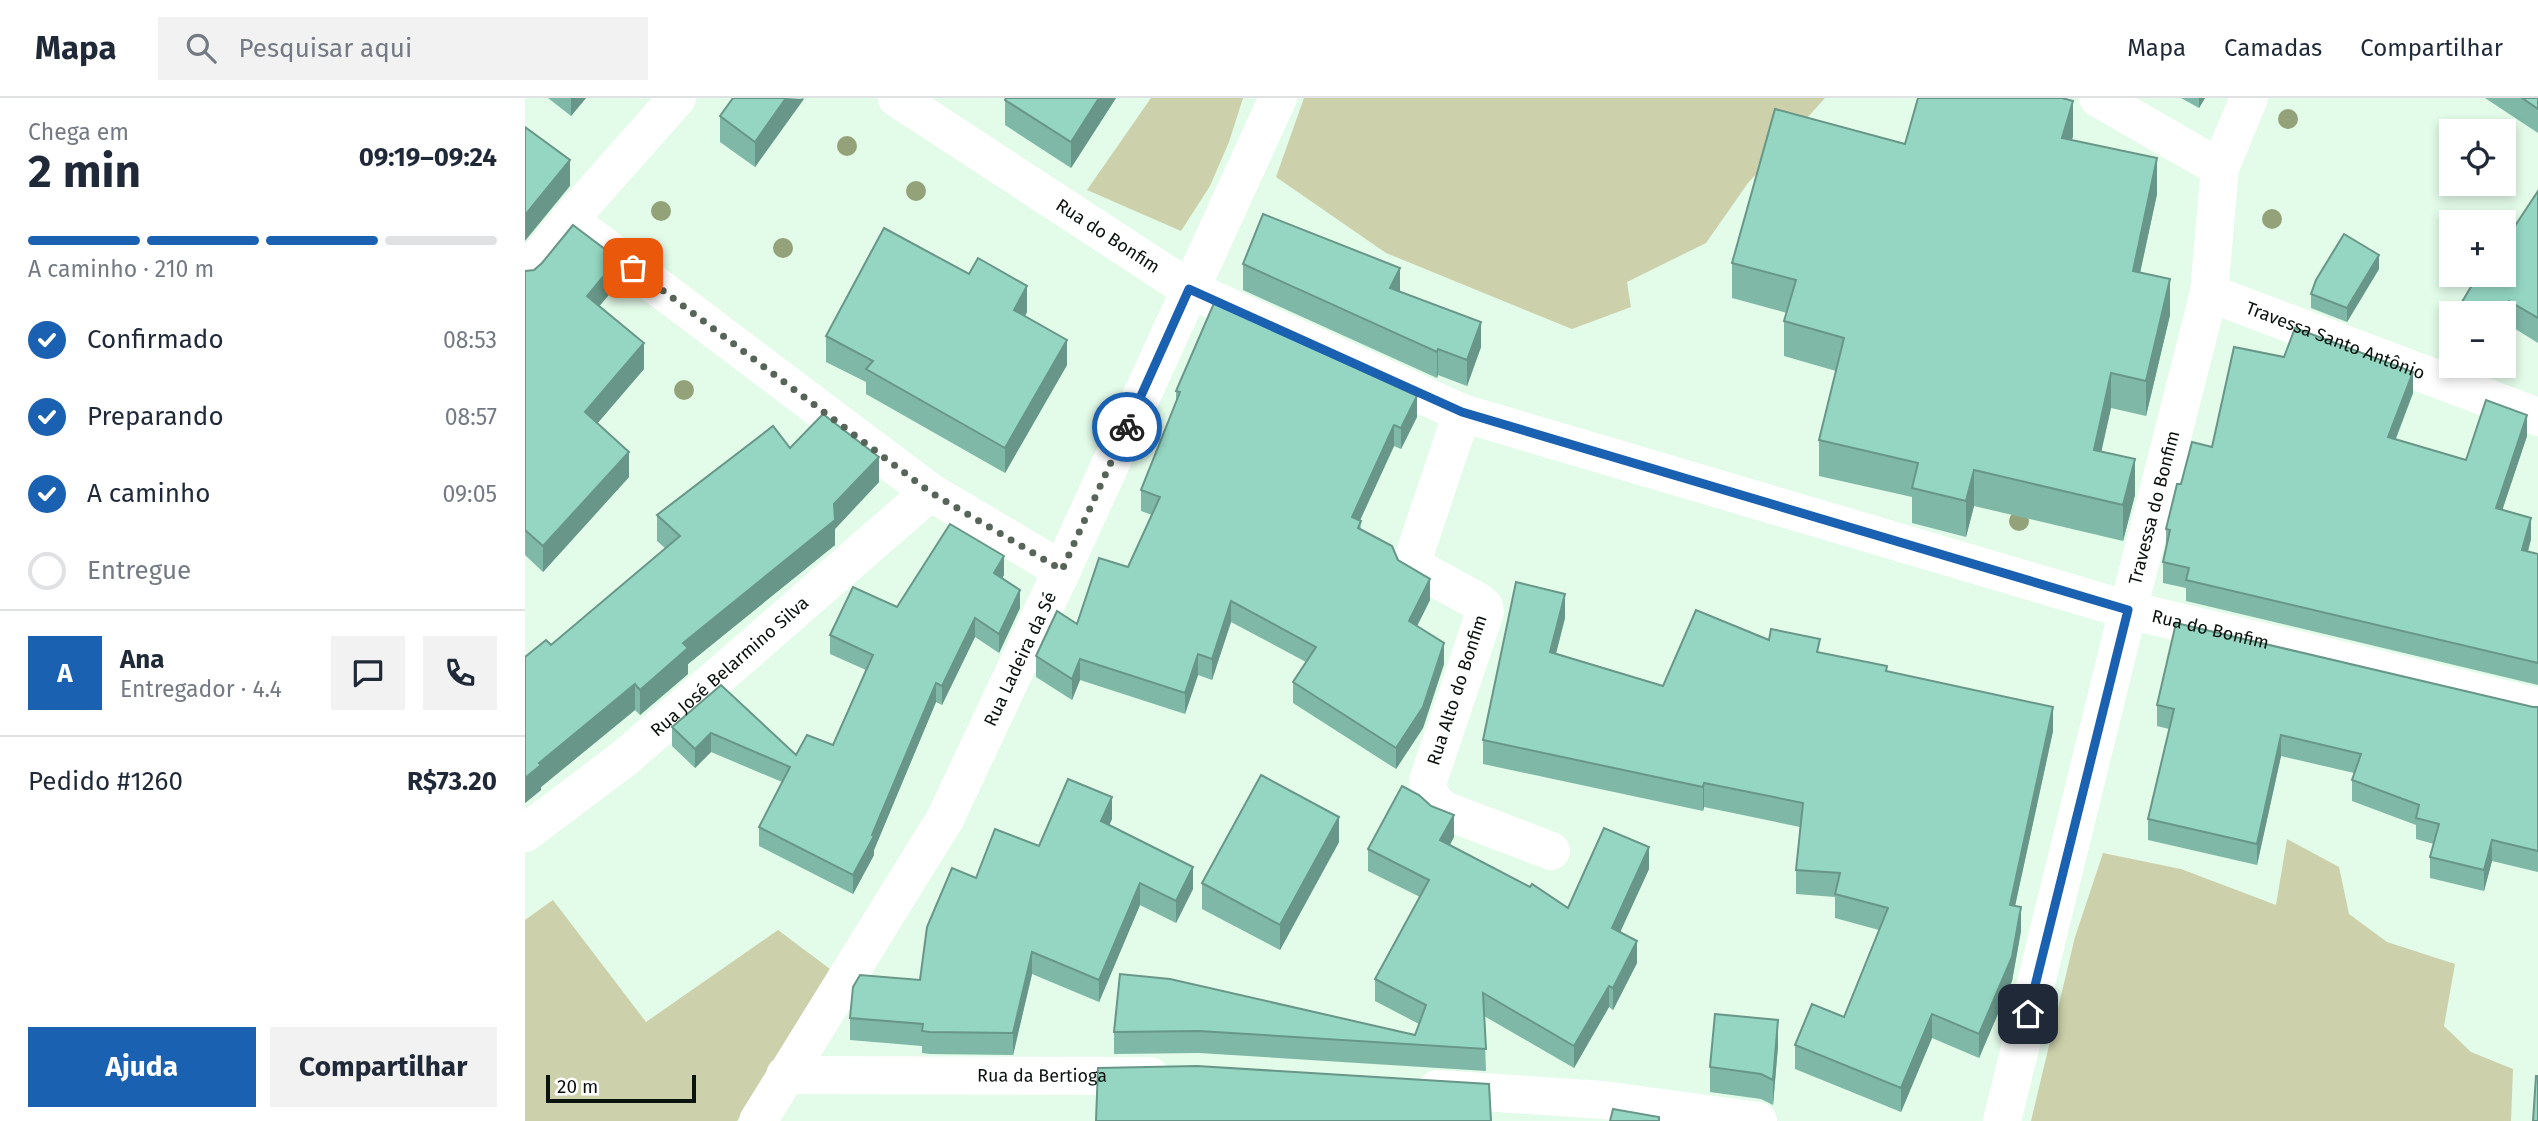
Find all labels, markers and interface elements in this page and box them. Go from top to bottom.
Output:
search box [158,17,648,80]
text: Mapa [35,28,116,68]
icon: search [182,29,220,67]
text: Pesquisar aqui [238,33,412,64]
text: Mapa [2127,34,2186,62]
text: Camadas [2224,34,2322,62]
text: Compartilhar [2360,34,2503,62]
text: Chega em [28,118,129,146]
map controls [2439,119,2516,378]
button: locate [2439,119,2516,196]
text: 09:19–09:24 [359,142,497,173]
text: 2 min [28,144,141,199]
street label: Rua do Bonfim [1052,194,1164,278]
button: + [2439,210,2516,287]
pin [603,238,663,298]
icon: bag [614,249,652,287]
text: A caminho · 210 m [28,255,214,283]
street label: Travessa Santo Antônio [2243,297,2428,384]
button: − [2439,301,2516,378]
icon: check [28,321,66,359]
text: Confirmado [87,324,224,355]
text: 08:53 [443,326,497,354]
courier [1092,392,1162,462]
icon: check [28,398,66,436]
text: Preparando [87,401,224,432]
text: 08:57 [445,403,497,431]
icon: bike [1108,408,1146,446]
street label: Travessa do Bonfim [2124,428,2184,587]
icon: check [28,475,66,513]
text: A caminho [87,478,210,509]
text: 09:05 [442,480,497,508]
text: Entregue [87,555,191,586]
street label: Rua Ladeira da Sé [979,588,1061,730]
street label: Rua José Belarmino Silva [646,592,813,741]
street label: Rua do Bonfim [2150,605,2271,654]
street label: Rua Alto do Bonfim [1422,612,1492,768]
button: chat [331,636,405,710]
button: phone [423,636,497,710]
text: Ana [120,644,165,675]
text: A [57,658,73,689]
text: Entregador · 4.4 [120,675,282,703]
text: Pedido #1260 [28,766,183,797]
text: R$73.20 [407,766,497,797]
pin [1998,984,2058,1044]
icon: home [2009,995,2047,1033]
button: Ajuda [28,1027,256,1107]
button: Compartilhar [270,1027,497,1107]
street label: Rua da Bertioga [977,1065,1107,1087]
scale bar [546,1072,697,1104]
text: 20 m [557,1075,598,1098]

